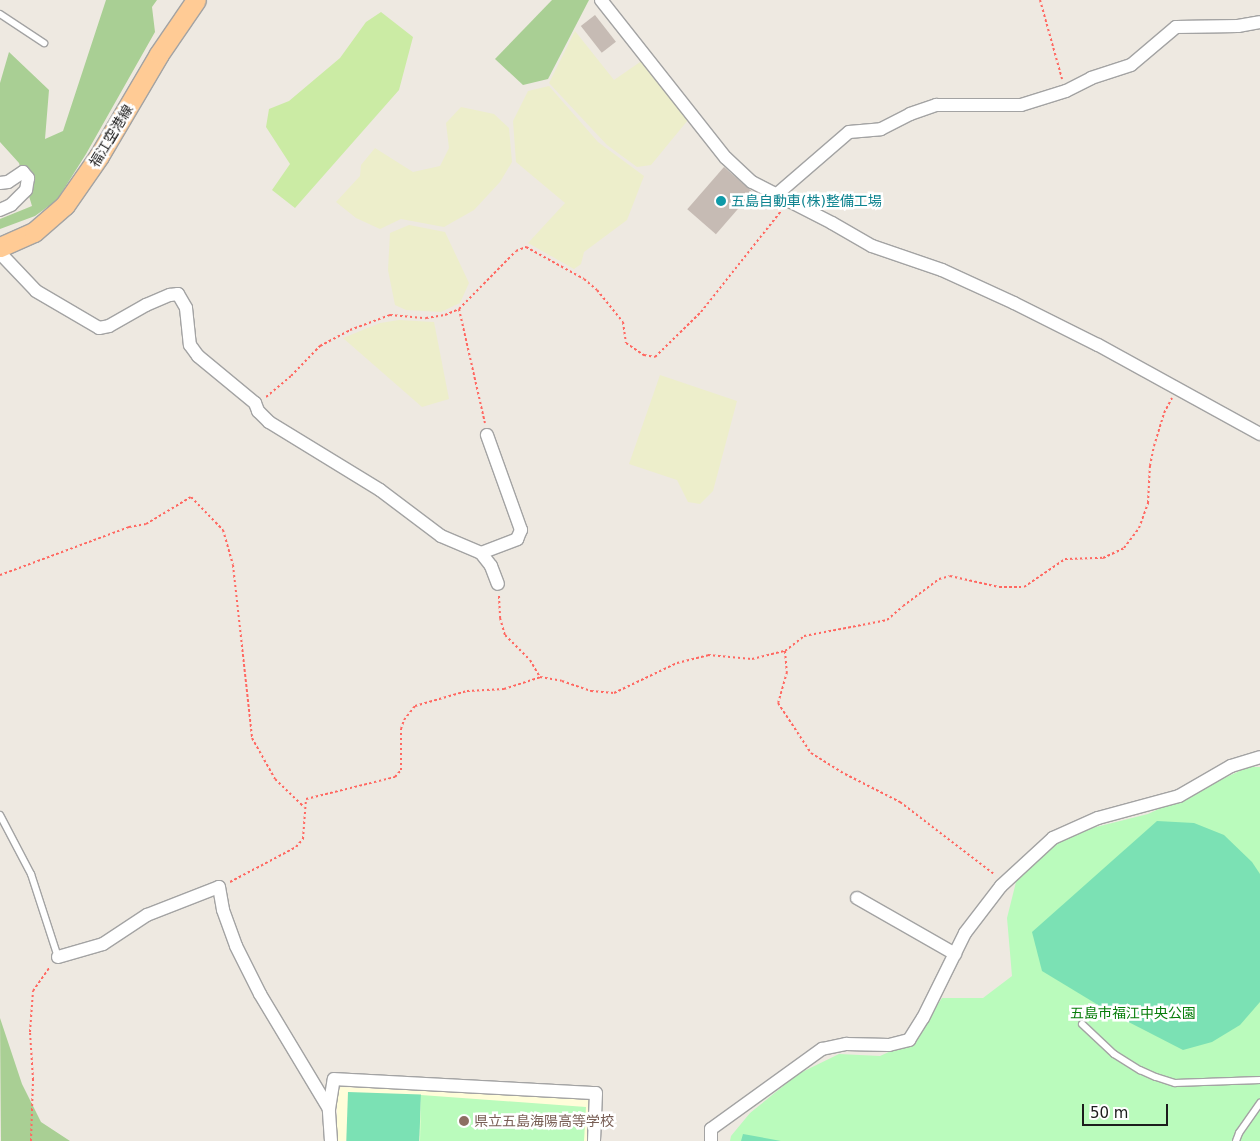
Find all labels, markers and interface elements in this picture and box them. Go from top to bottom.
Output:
street label: 福江空港線 [86,102,136,170]
place label: 五島自動車(株)整備工場 [731,193,882,209]
marker: 五島自動車(株)整備工場 [715,195,727,207]
park label: 五島市福江中央公園 [1070,1005,1196,1021]
scale bar [1085,1094,1171,1126]
text: 50 m [1090,1104,1128,1122]
place label: 県立五島海陽高等学校 [474,1113,614,1129]
marker: 県立五島海陽高等学校 [458,1115,470,1127]

